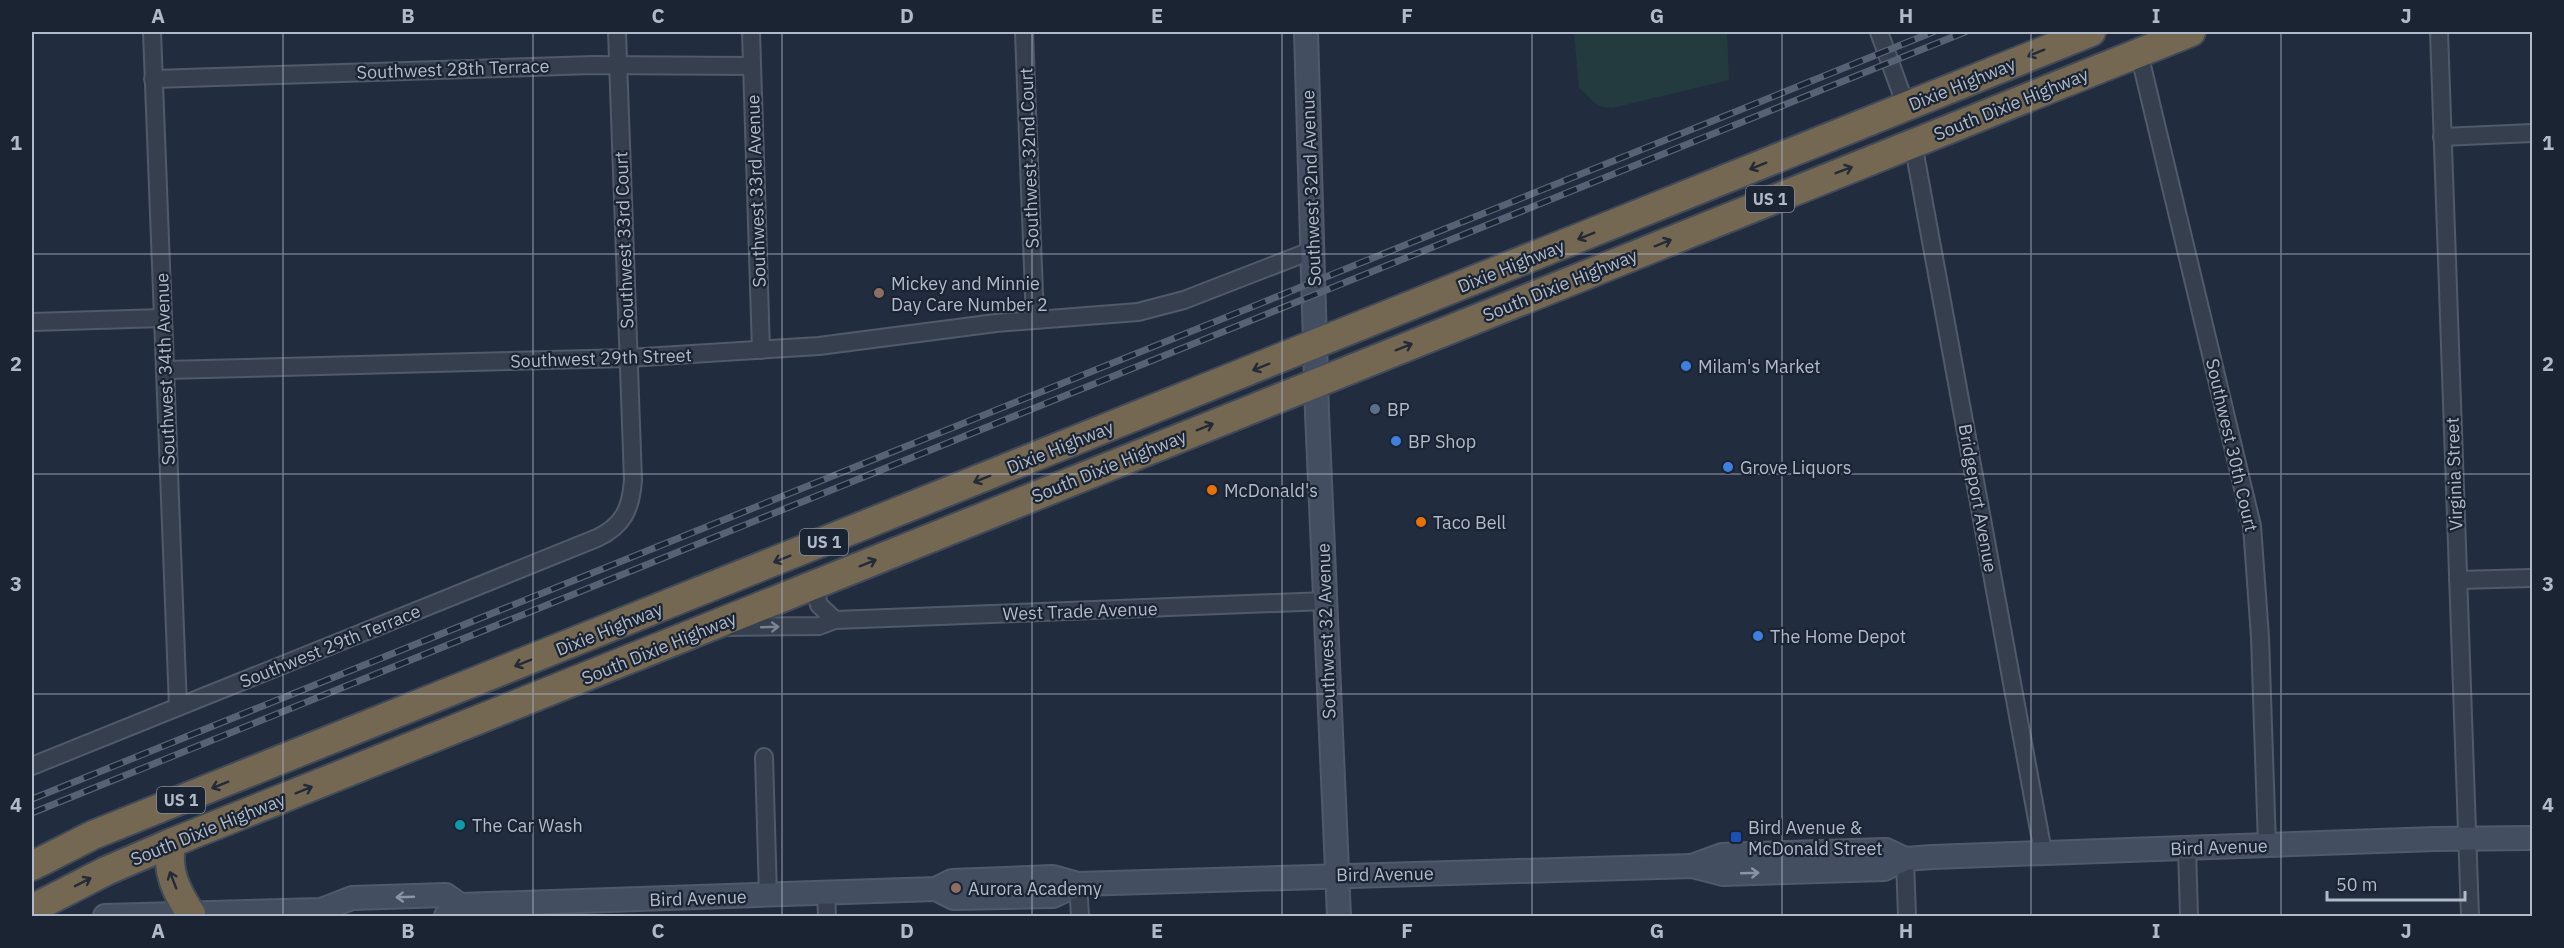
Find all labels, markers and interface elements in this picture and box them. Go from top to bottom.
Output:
text: A [151,2,165,29]
text: B [401,2,415,29]
text: C [651,2,665,29]
text: D [900,2,914,29]
text: E [1151,2,1163,29]
text: F [1401,2,1413,29]
text: G [1650,2,1664,29]
text: H [1899,2,1913,29]
text: I [2152,2,2160,29]
text: J [2400,2,2412,29]
one-way arrow [2028,48,2046,59]
street label: Dixie Highway [1905,52,2019,116]
street label: Southwest 28th Terrace [356,54,550,84]
street label: South Dixie Highway [1930,62,2092,146]
street label: Southwest 32nd Court [1014,67,1044,249]
street label: Southwest 32nd Avenue [1296,89,1326,287]
street label: Southwest 33rd Avenue [741,94,771,288]
text: 1 [10,129,22,156]
text: 1 [2542,129,2554,156]
street label: Southwest 33rd Court [609,151,639,329]
one-way arrow [1749,161,1768,172]
one-way arrow [1834,164,1853,175]
road number: US 1 [1746,186,1794,212]
one-way arrow [1577,231,1595,242]
street label: Dixie Highway [1454,234,1568,298]
one-way arrow [1653,237,1672,248]
street label: South Dixie Highway [1479,243,1641,327]
street label: Southwest 34th Avenue [150,272,180,466]
place label: Mickey and Minnie Day Care Number 2 [891,272,1048,316]
marker: Mickey and Minnie Day Care Number 2 [872,286,886,300]
one-way arrow [1395,341,1413,352]
street label: Southwest 29th Street [510,343,692,373]
text: 2 [10,350,22,377]
text: 2 [2542,350,2554,377]
place label: Milam's Market [1698,355,1821,378]
street label: Southwest 30th Court [2201,356,2263,534]
marker: Milam's Market [1679,359,1693,373]
one-way arrow [1252,362,1271,373]
place label: BP [1387,398,1410,421]
marker: BP [1368,402,1382,416]
street label: Dixie Highway [1003,415,1117,479]
street label: Virginia Street [2441,417,2467,531]
one-way arrow [1196,421,1214,432]
street label: Bridgeport Avenue [1954,422,2002,574]
street label: South Dixie Highway [1028,424,1190,508]
place label: BP Shop [1408,430,1476,453]
marker: BP Shop [1389,434,1403,448]
place label: Grove Liquors [1740,456,1851,479]
marker: Grove Liquors [1721,460,1735,474]
one-way arrow [974,474,992,485]
place label: McDonald's [1224,479,1318,502]
marker: McDonald's [1205,483,1219,497]
place label: Taco Bell [1433,511,1506,534]
marker: Taco Bell [1414,515,1428,529]
road number: US 1 [800,529,848,555]
street label: Southwest 32 Avenue [1311,543,1341,719]
one-way arrow [773,554,792,565]
one-way arrow [858,557,877,568]
text: 3 [10,570,22,597]
text: 3 [2542,570,2554,597]
street label: Dixie Highway [552,597,666,661]
street label: West Trade Avenue [1002,597,1158,625]
street label: Southwest 29th Terrace [236,599,424,693]
street label: South Dixie Highway [578,606,740,690]
one-way arrow [760,621,780,632]
place label: The Home Depot [1770,625,1906,648]
marker: The Home Depot [1751,629,1765,643]
one-way arrow [514,658,533,669]
one-way arrow [211,780,230,791]
one-way arrow [294,784,313,795]
street label: South Dixie Highway [127,787,289,871]
road number: US 1 [157,787,205,813]
text: 4 [10,791,22,818]
text: 4 [2542,791,2554,818]
place label: The Car Wash [472,814,583,837]
place label: Bird Avenue & McDonald Street [1748,816,1883,860]
marker: The Car Wash [453,818,467,832]
marker: Bird Avenue & McDonald Street [1729,830,1743,844]
street label: Bird Avenue [2170,834,2268,860]
street label: Bird Avenue [1336,862,1434,886]
scale bar [2327,864,2465,902]
one-way arrow [1739,868,1759,879]
one-way arrow [167,872,178,890]
text: 50 m [2336,873,2378,896]
one-way arrow [74,876,92,887]
place label: Aurora Academy [968,877,1102,900]
marker: Aurora Academy [949,881,963,895]
street label: Bird Avenue [649,885,747,911]
one-way arrow [395,891,415,902]
text: A [151,917,165,944]
text: B [401,917,415,944]
text: C [651,917,665,944]
text: D [900,917,914,944]
text: E [1151,917,1163,944]
text: F [1401,917,1413,944]
text: G [1650,917,1664,944]
text: H [1899,917,1913,944]
text: I [2152,917,2160,944]
text: J [2400,917,2412,944]

